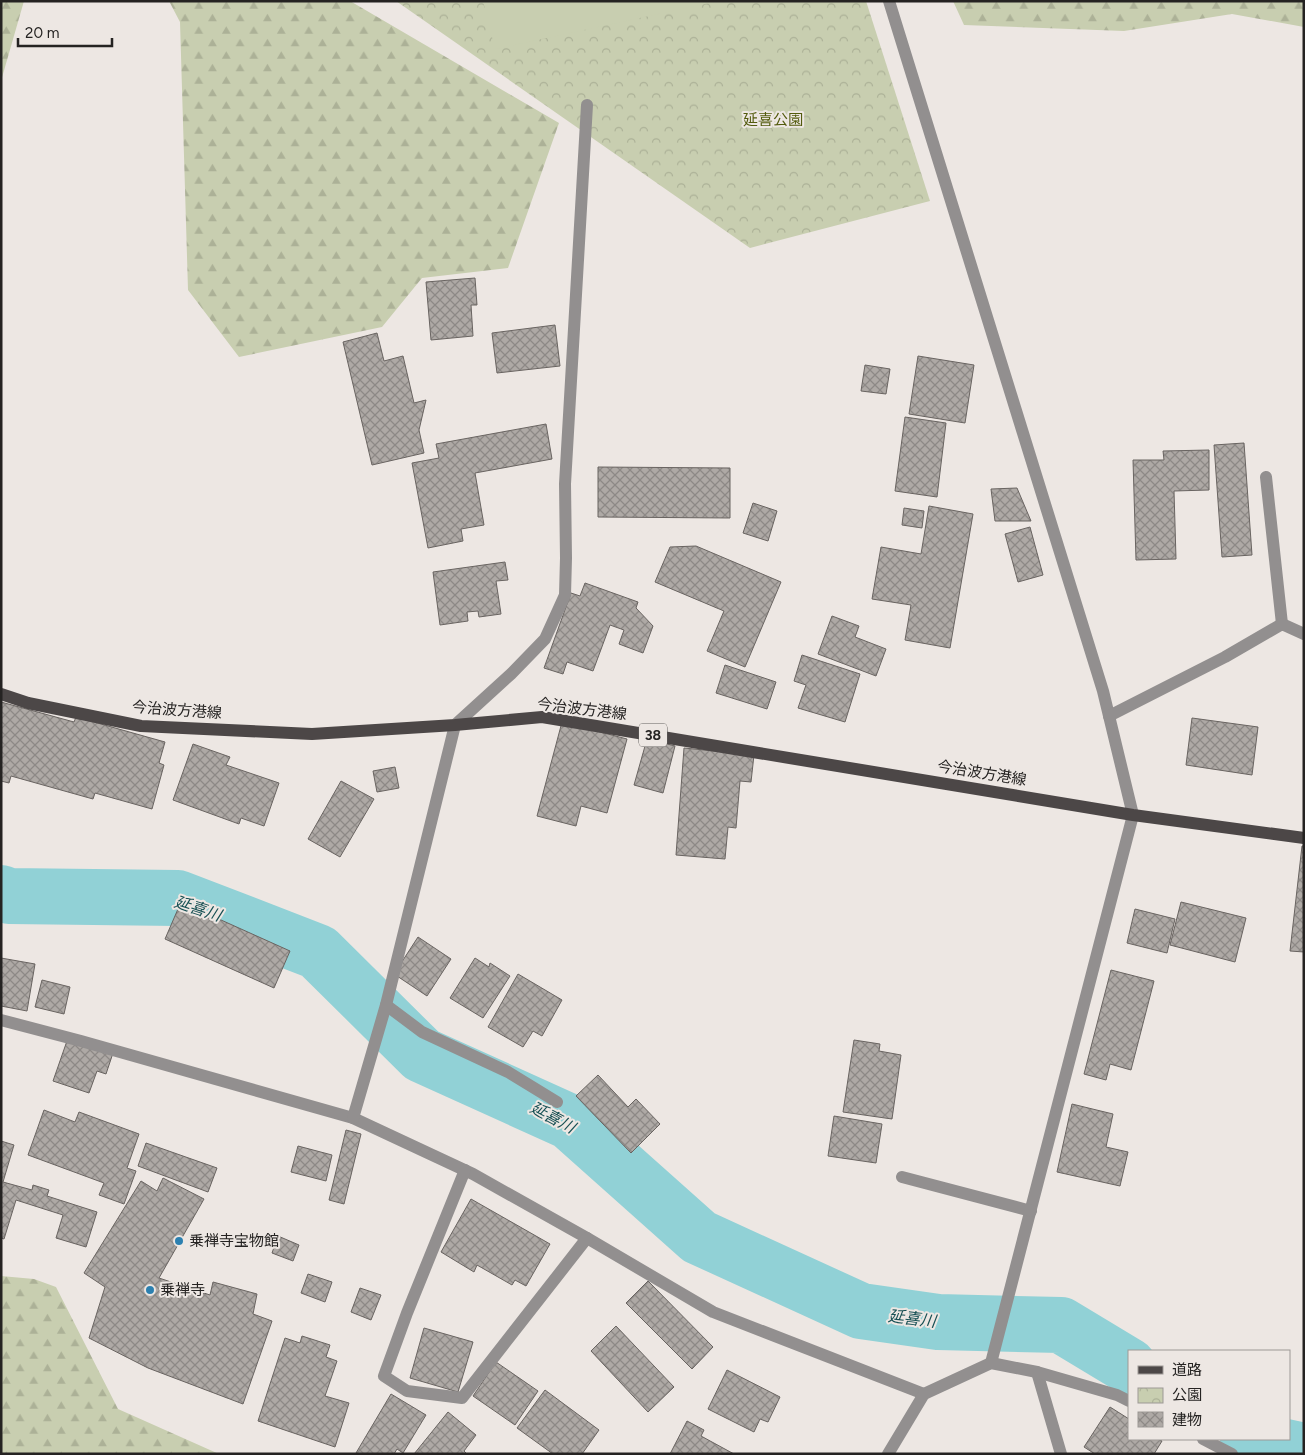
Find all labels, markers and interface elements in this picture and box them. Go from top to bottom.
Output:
scale bar [18,15,111,47]
text: 20 m [25,24,59,42]
park label: 延喜公園 [743,111,803,129]
street label: 今治波方港線 [536,695,628,723]
street label: 今治波方港線 [131,698,223,722]
road number: 38 [639,724,667,746]
street label: 今治波方港線 [936,757,1028,789]
water label: 延喜川 [172,892,226,926]
water label: 延喜川 [527,1098,580,1138]
place label: 乗禅寺宝物館 [189,1232,279,1250]
marker: 乗禅寺宝物館 [173,1235,185,1247]
place label: 乗禅寺 [160,1281,205,1299]
marker: 乗禅寺 [144,1284,156,1296]
water label: 延喜川 [887,1306,939,1331]
legend [1128,1350,1290,1440]
text: 道路 [1172,1361,1202,1379]
text: 公園 [1172,1386,1202,1404]
text: 建物 [1172,1411,1202,1429]

